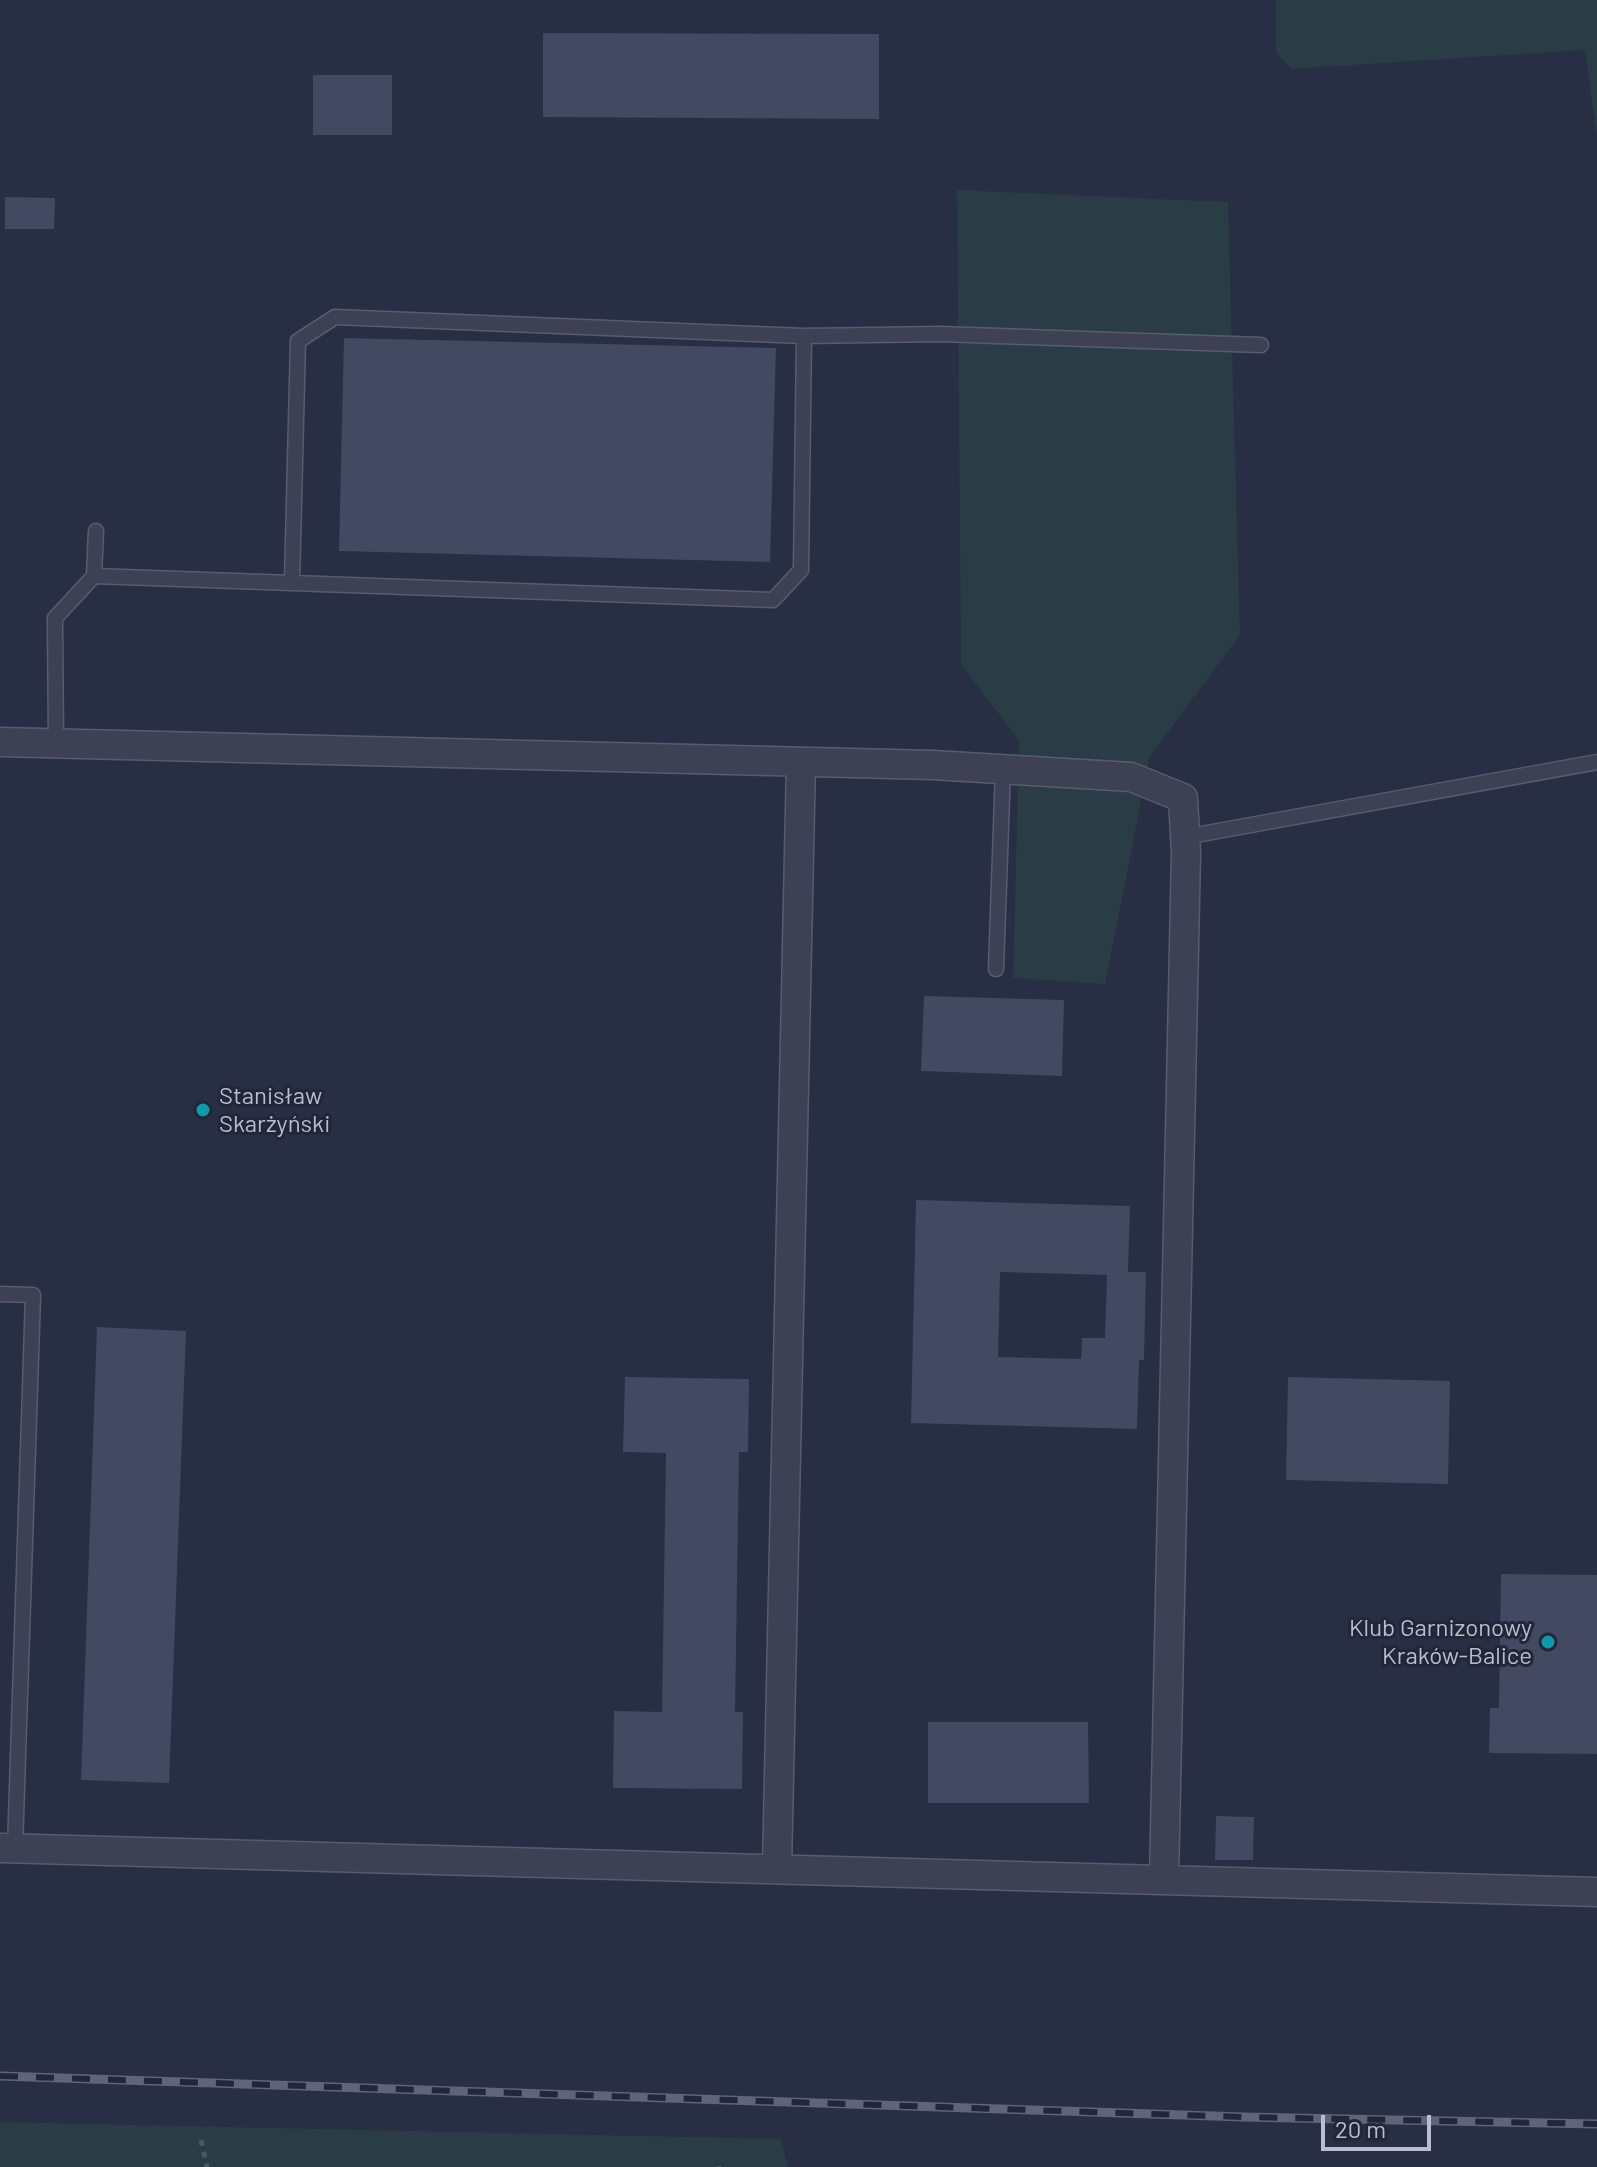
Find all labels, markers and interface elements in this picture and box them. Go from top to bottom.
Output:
place label: Stanisław Skarżyński [219,1082,330,1138]
marker: Stanisław Skarżyński [194,1101,212,1119]
place label: Klub Garnizonowy Kraków-Balice [1349,1614,1532,1670]
marker: Klub Garnizonowy Kraków-Balice [1539,1633,1557,1651]
scale bar [1325,2099,1435,2149]
text: 20 m [1335,2114,1386,2143]

